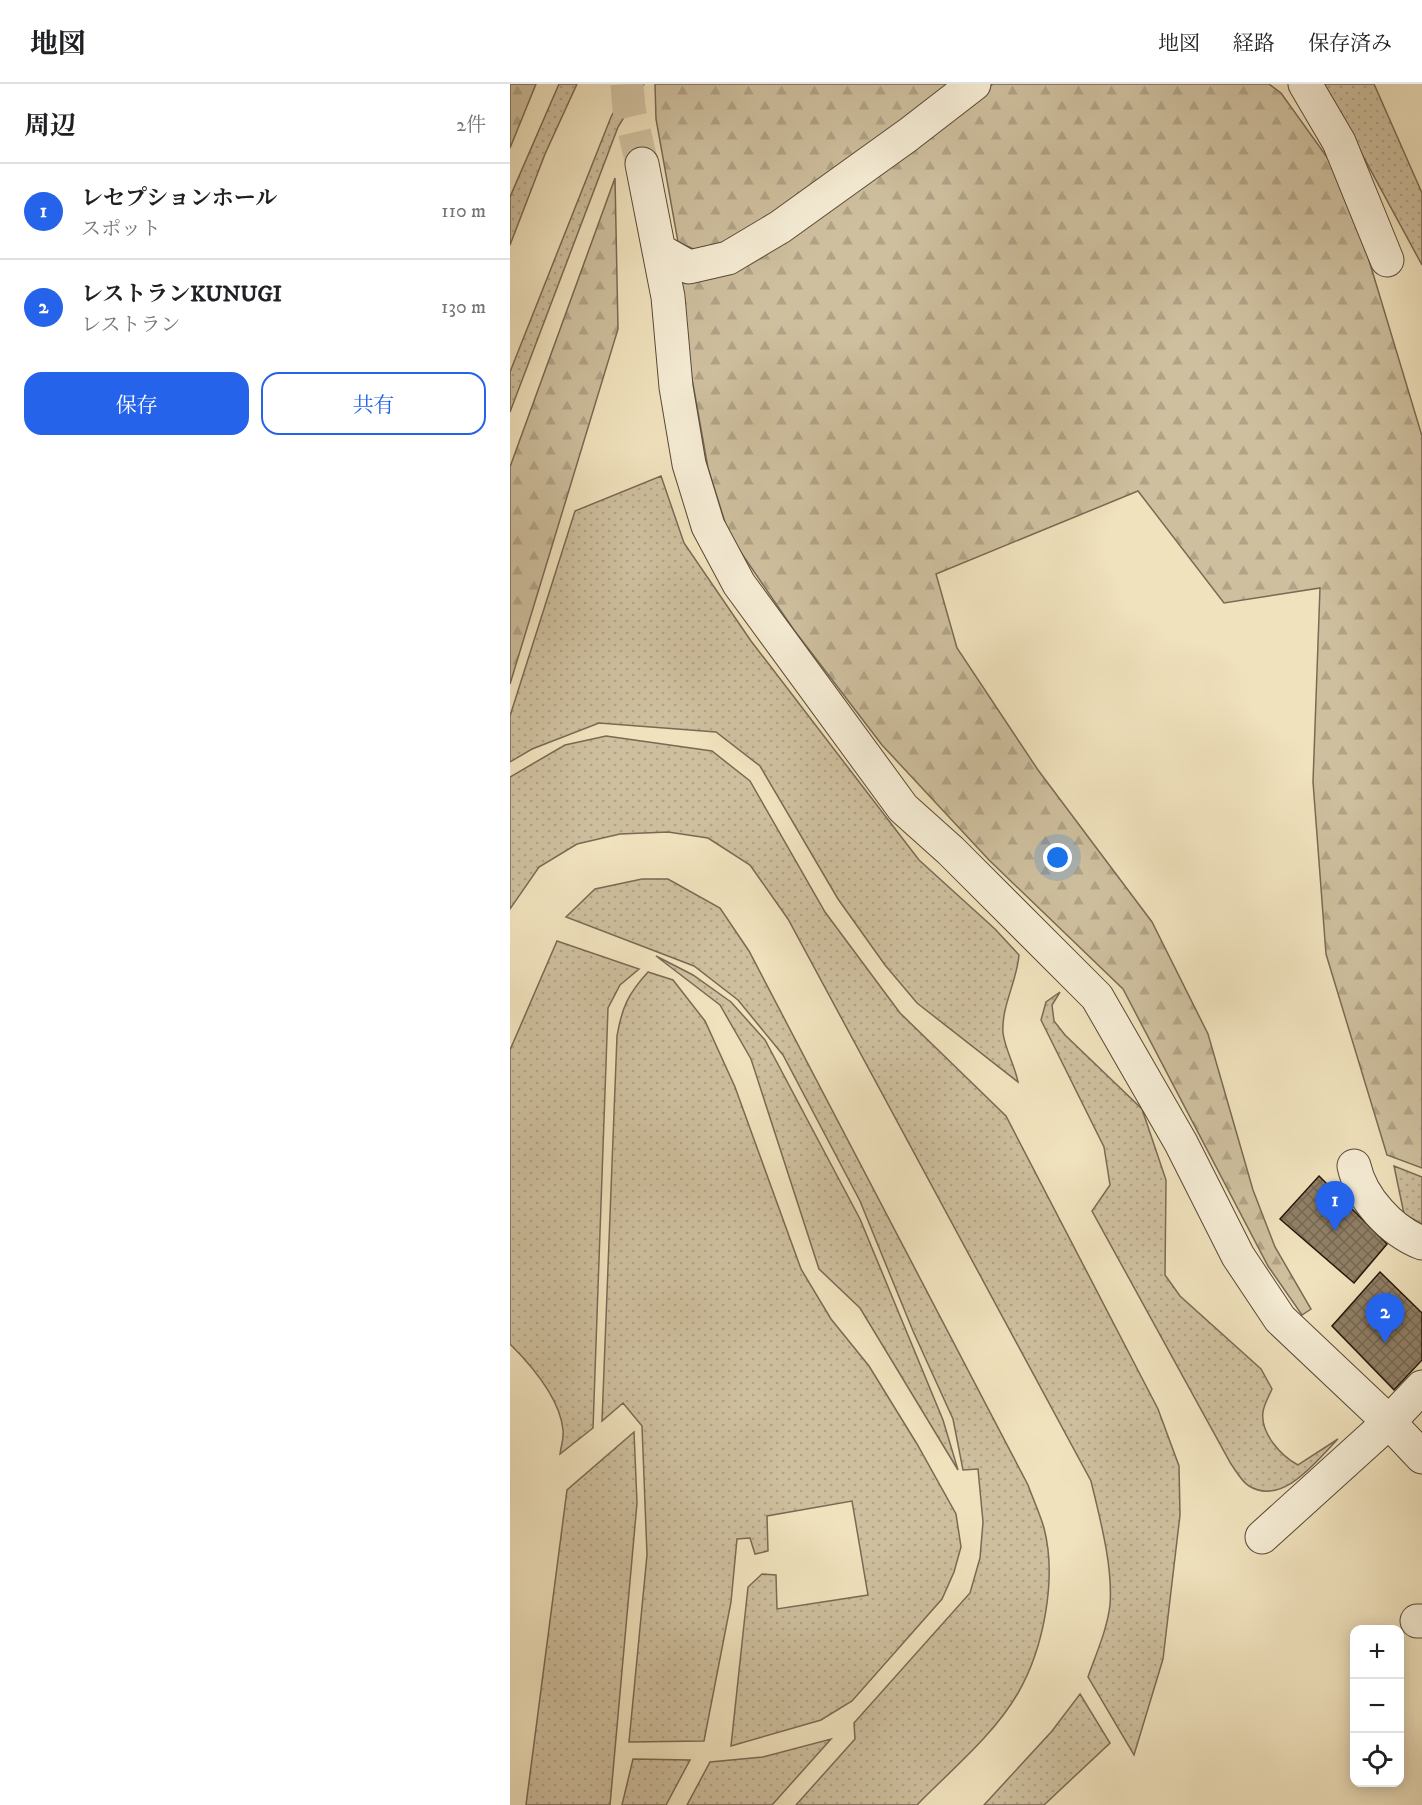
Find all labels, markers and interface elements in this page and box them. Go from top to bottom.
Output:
text: 地図 [30,27,86,62]
text: 地図 [1158,31,1200,57]
text: 経路 [1233,31,1275,57]
text: 保存済み [1308,31,1392,57]
text: 周辺 [24,110,76,143]
text: 2件 [456,113,486,138]
text: レセプションホール [81,185,277,212]
text: 1 [40,199,47,224]
text: 110 m [441,199,486,224]
text: スポット [81,217,161,242]
text: レストランKUNUGI [81,281,282,308]
text: 2 [39,295,48,320]
text: 130 m [441,295,486,320]
text: レストラン [81,313,180,338]
button: 保存 [24,372,249,435]
button: 共有 [261,372,486,435]
your location [1043,843,1072,872]
pin: 1 [1316,1182,1354,1231]
pin: 2 [1366,1294,1404,1343]
map controls [1350,1625,1404,1787]
button: + [1350,1625,1404,1679]
button: − [1350,1679,1404,1733]
button: locate [1350,1733,1404,1787]

